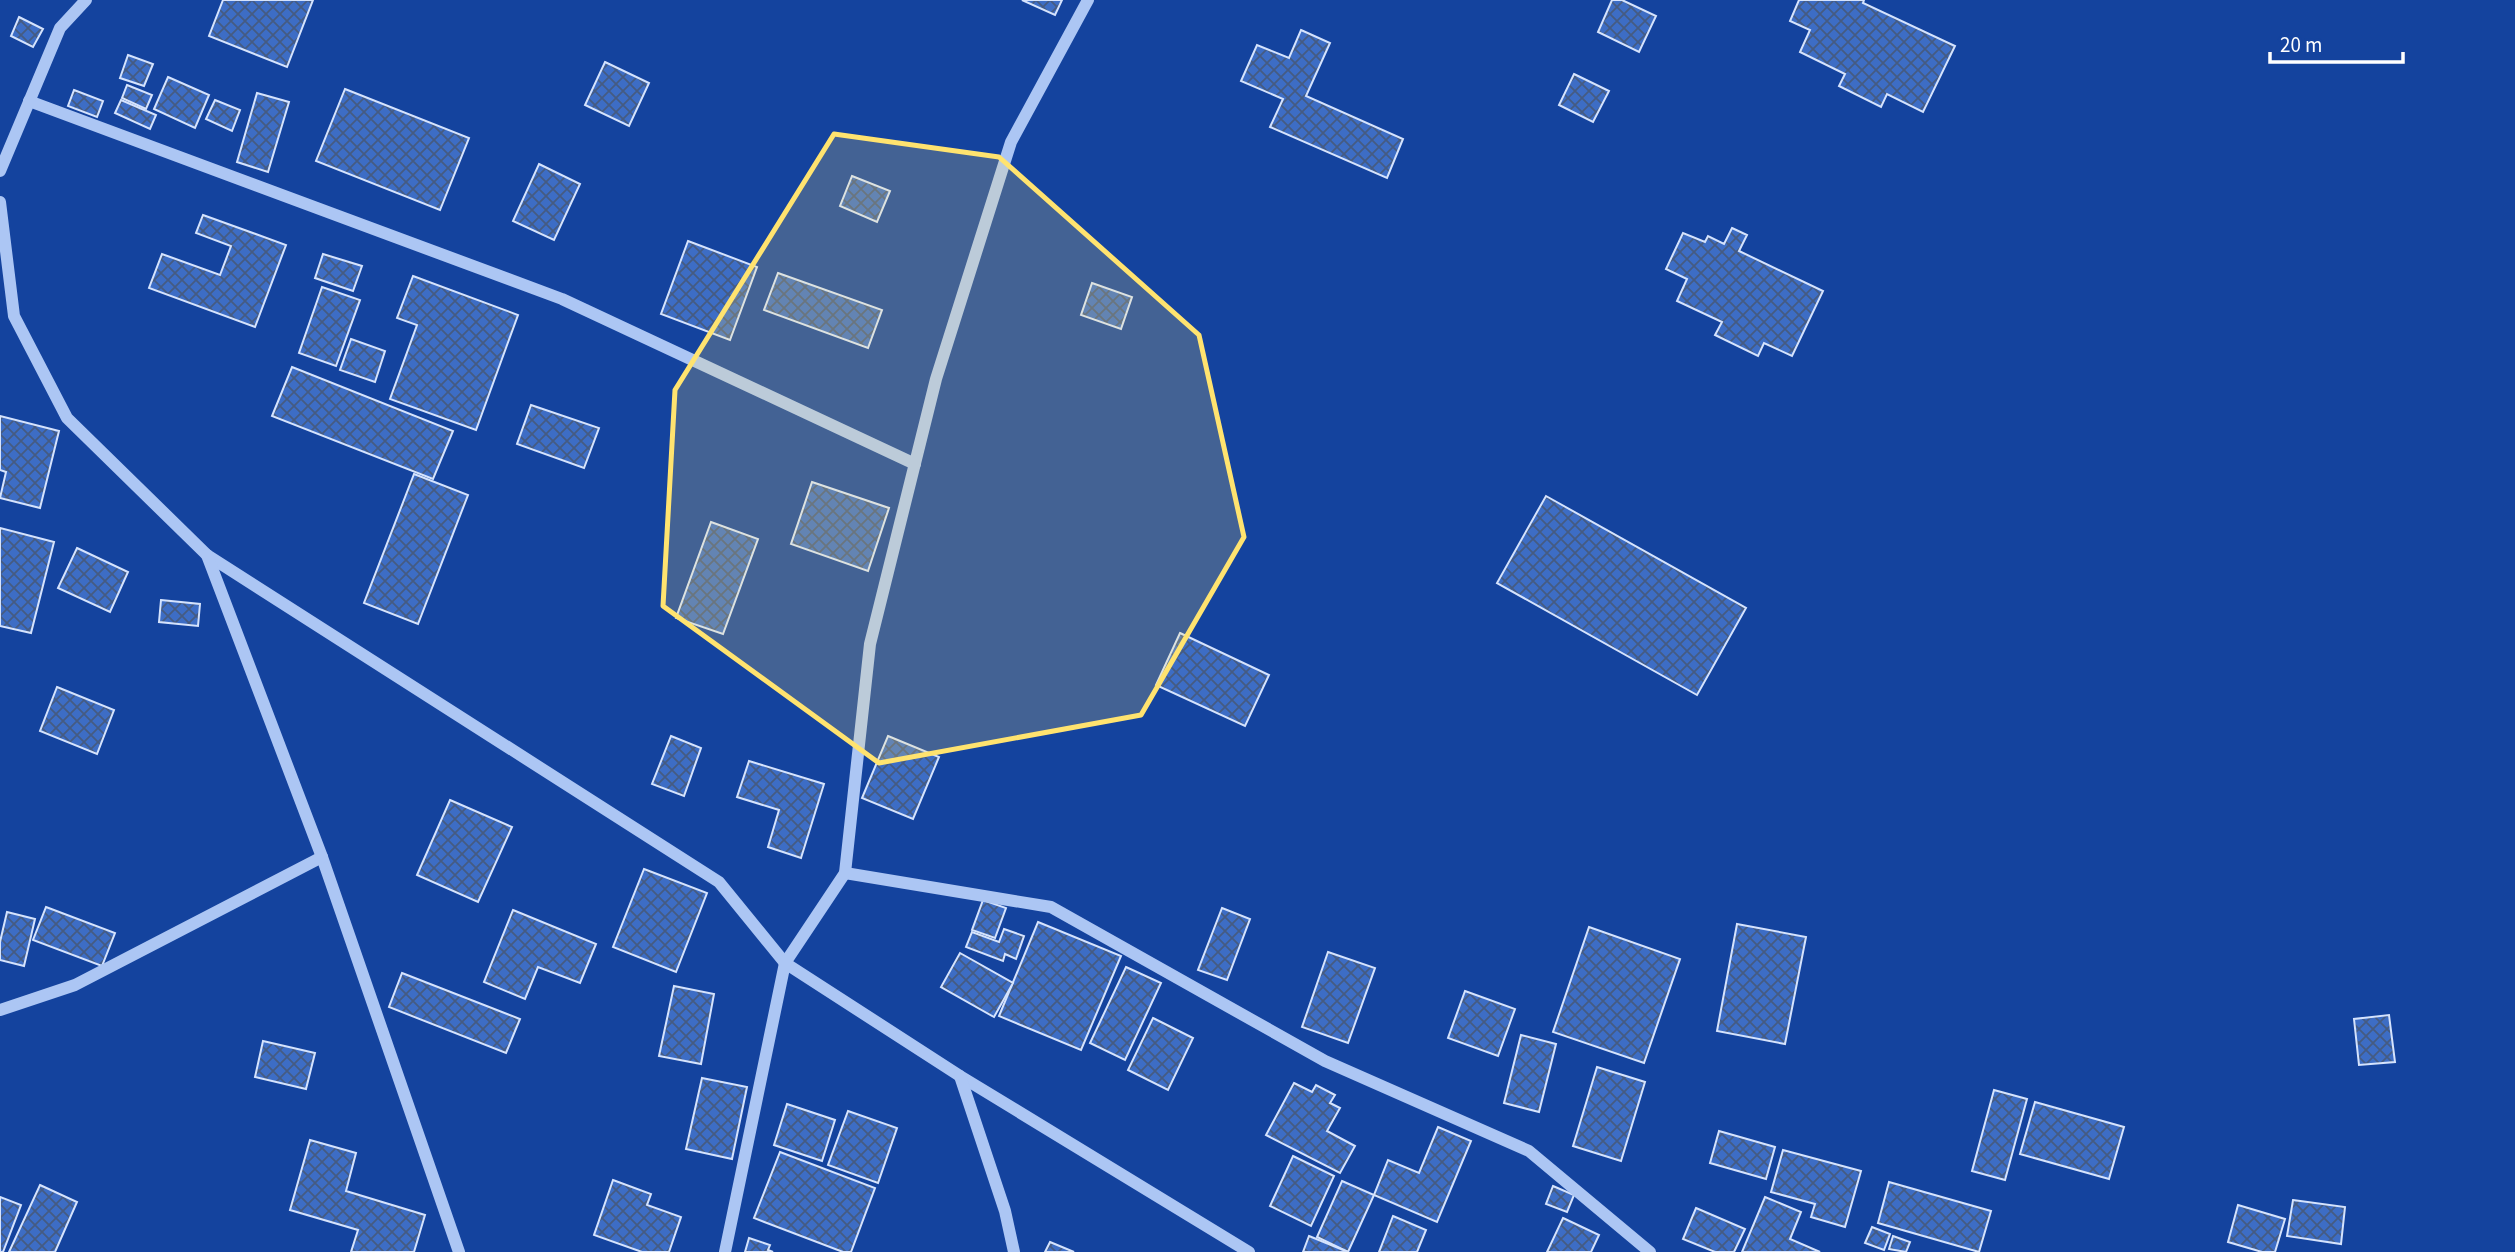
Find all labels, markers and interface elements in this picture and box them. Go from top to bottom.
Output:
scale bar [2270,21,2403,65]
text: 20 m [2280,30,2322,60]

